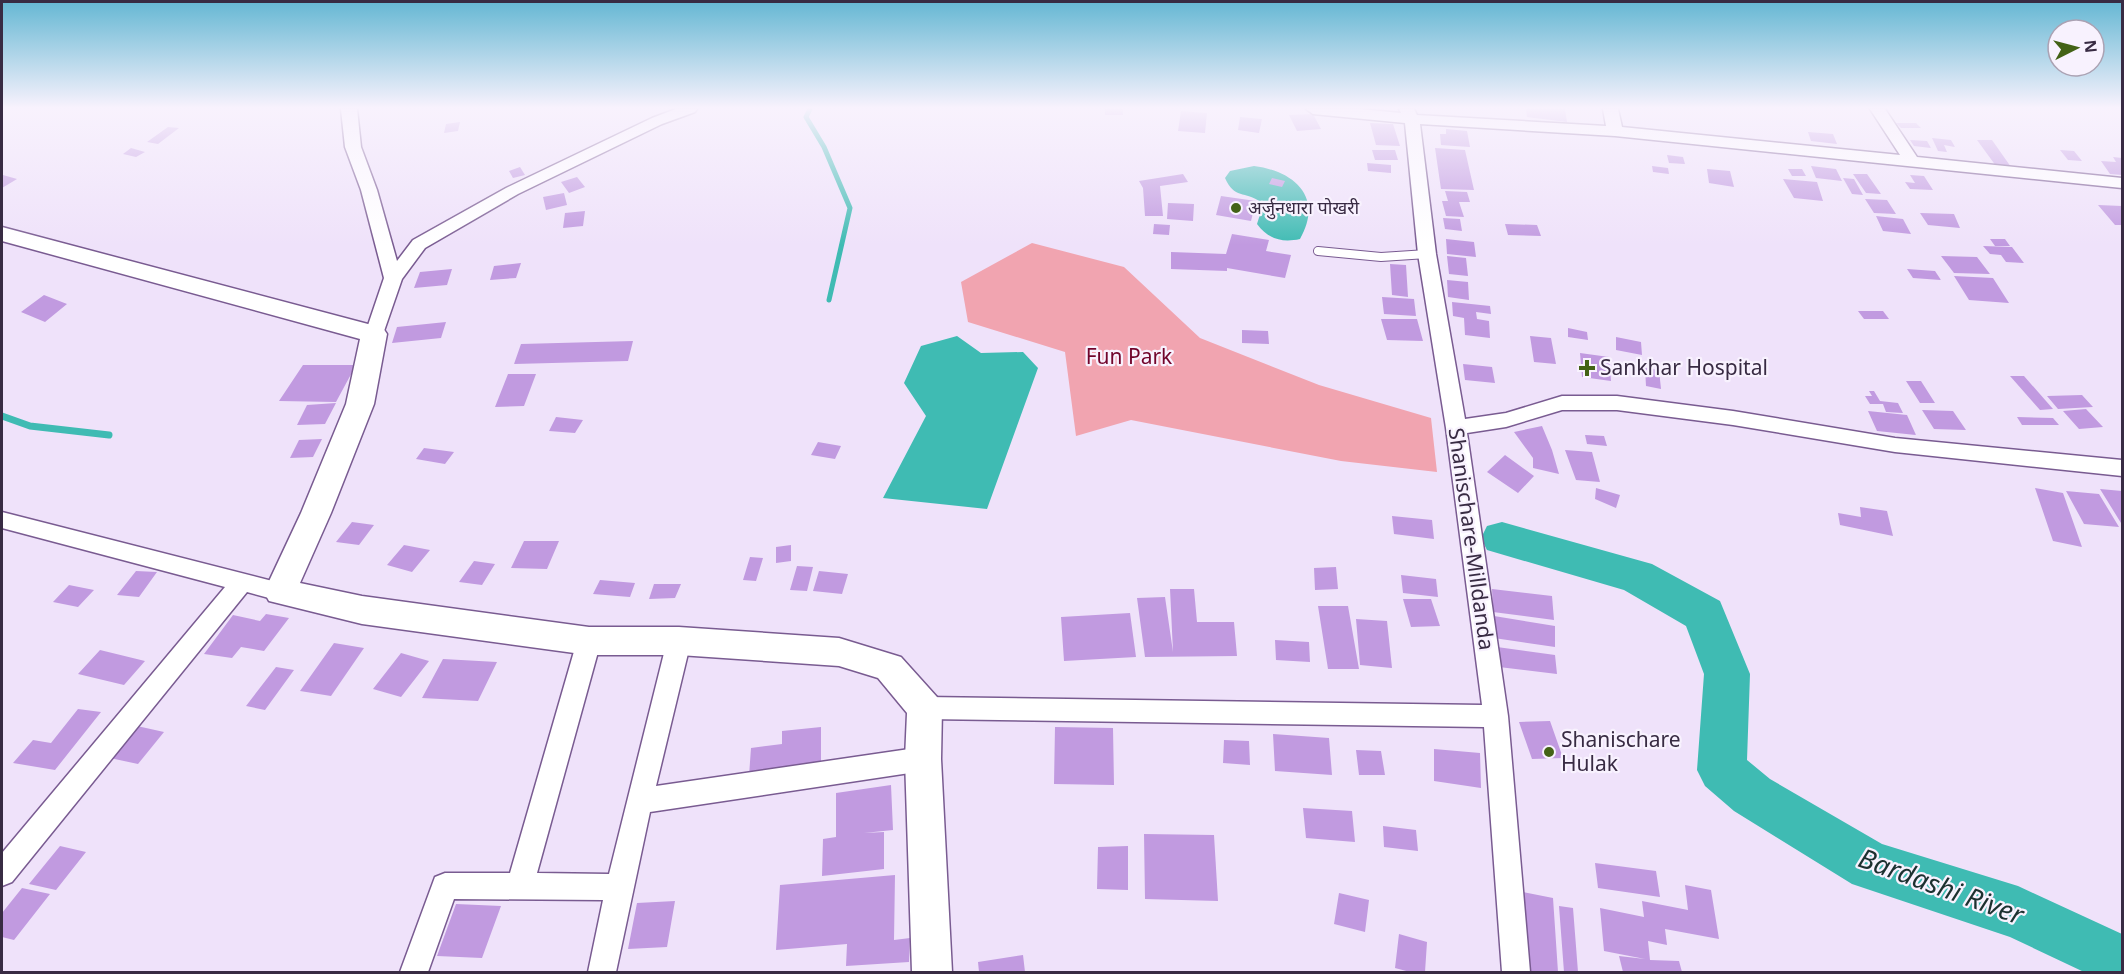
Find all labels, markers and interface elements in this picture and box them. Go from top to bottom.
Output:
north arrow [2046,18,2106,78]
text: N [2079,39,2103,54]
place label: अर्जुनधारा पोखरी [1248,195,1360,220]
marker: अर्जुनधारा पोखरी [1229,201,1243,215]
park label: Fun Park [1086,342,1173,370]
place label: Sankhar Hospital [1600,353,1768,381]
marker: Sankhar Hospital [1578,359,1596,377]
street label: Shanischare-Milldanda [1443,426,1501,652]
place label: Shanischare Hulak [1561,725,1681,777]
marker: Shanischare Hulak [1542,745,1556,759]
water label: Bardashi River [1854,839,2030,933]

